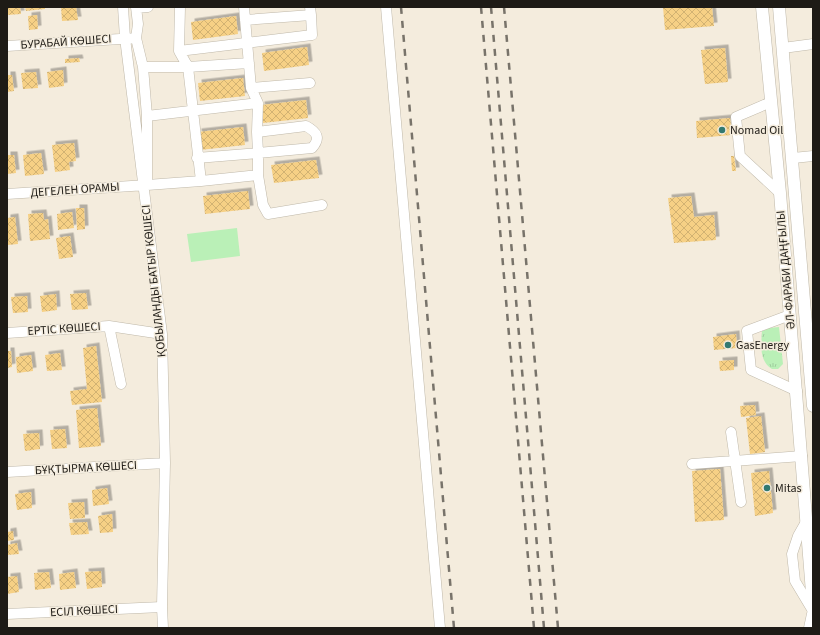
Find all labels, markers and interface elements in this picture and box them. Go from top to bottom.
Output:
street label: БУРАБАЙ КӨШЕСІ [20,30,112,54]
place label: Nomad Oil [730,122,783,139]
marker: Nomad Oil [717,125,727,135]
street label: ДЕГЕЛЕН ОРАМЫ [30,178,120,202]
street label: ҚОБЫЛАНДЫ БАТЫР КӨШЕСІ [138,204,170,358]
street label: ӘЛ-ФАРАБИ ДАҢҒЫЛЫ [772,210,800,330]
street label: ЕРТІС КӨШЕСІ [27,318,101,340]
place label: GasEnergy [736,337,790,354]
marker: GasEnergy [723,340,733,350]
street label: БҰҚТЫРМА КӨШЕСІ [34,457,138,479]
place label: Mitas [775,480,802,497]
marker: Mitas [762,483,772,493]
street label: ЕСІЛ КӨШЕСІ [50,601,118,621]

